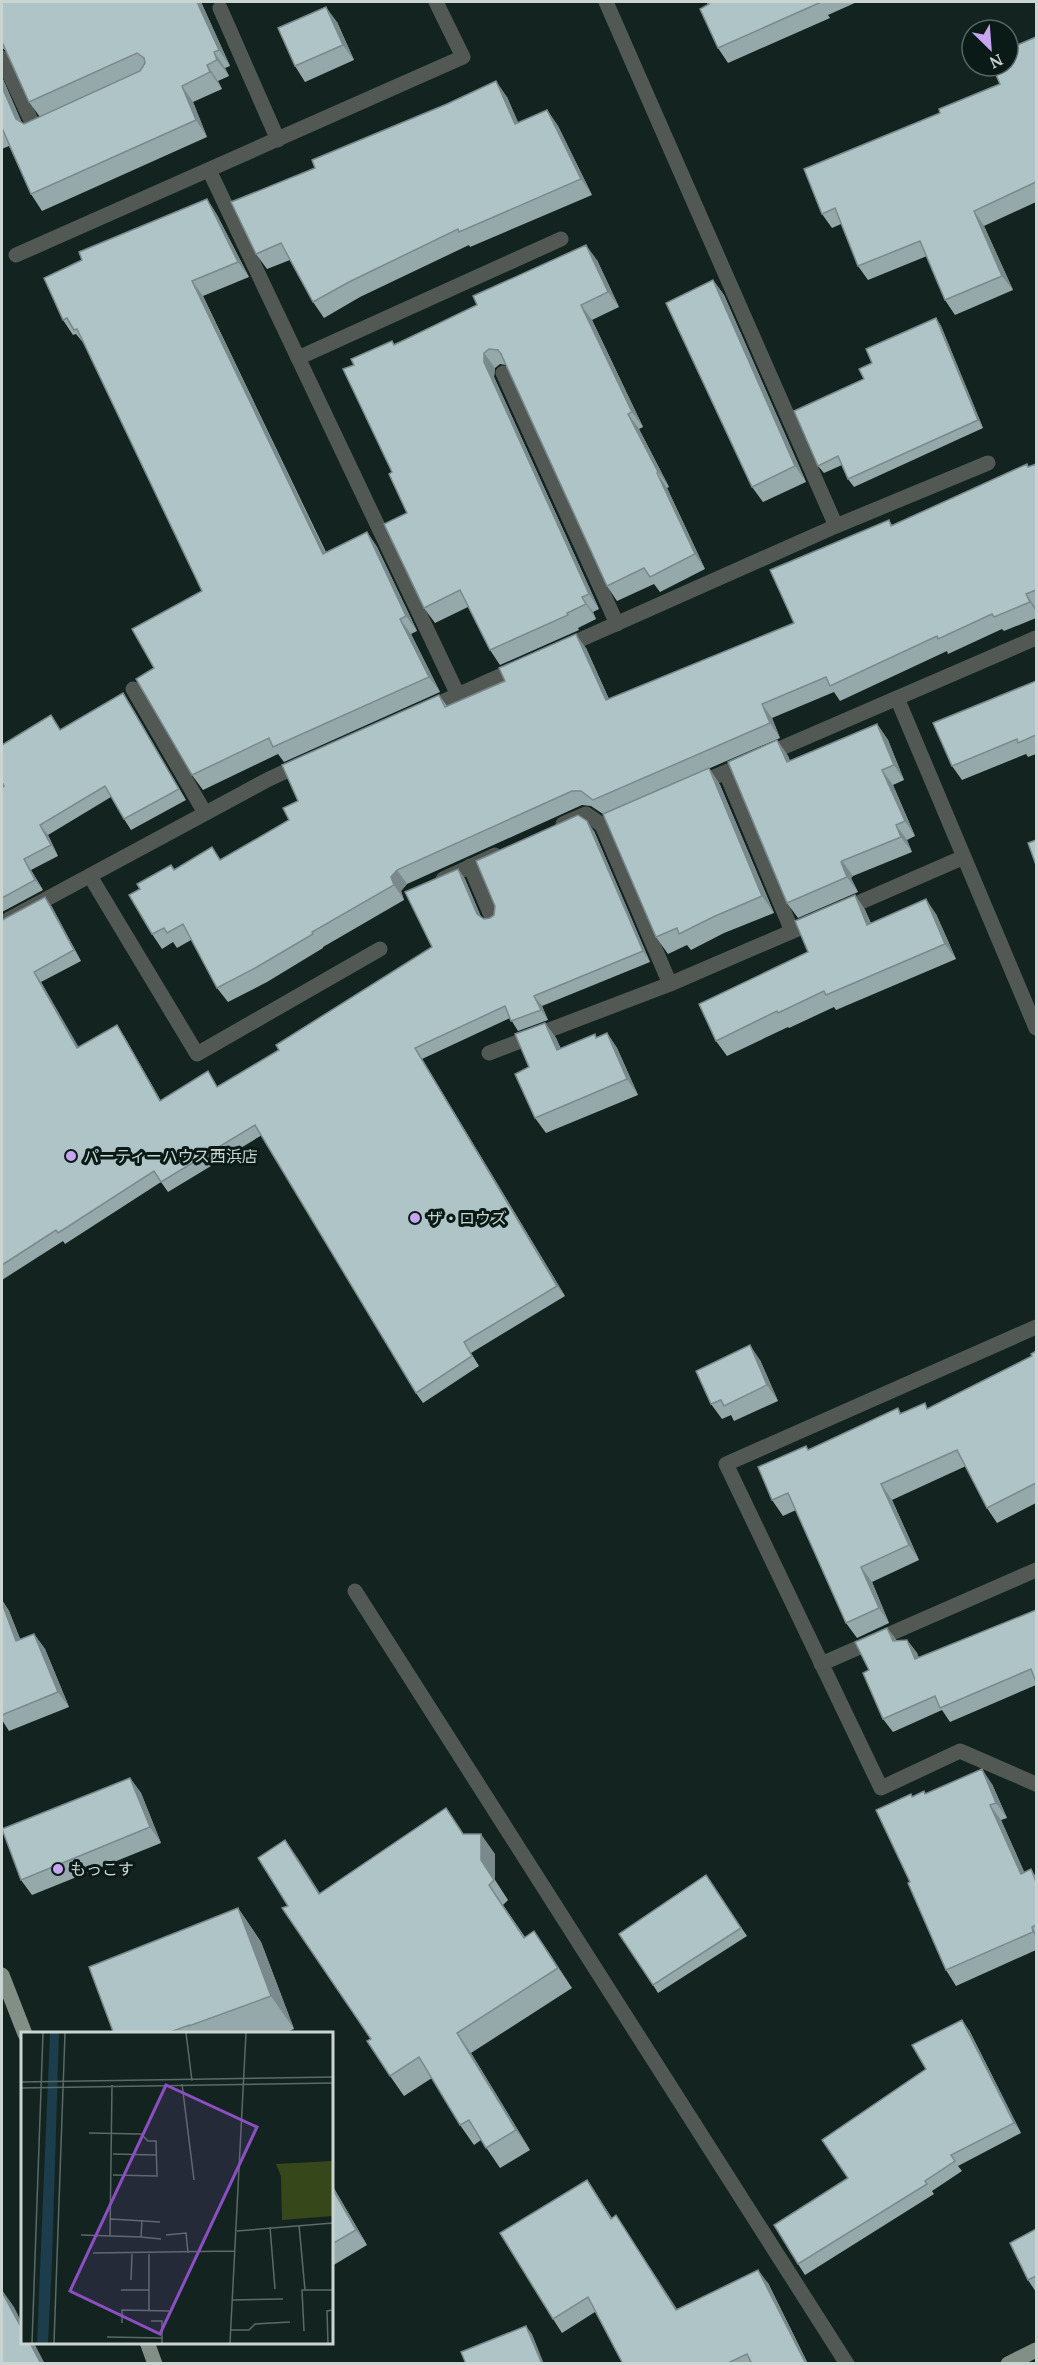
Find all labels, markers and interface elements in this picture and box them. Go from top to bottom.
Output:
north arrow [960,18,1020,78]
text: N [986,49,1006,74]
place label: パーティーハウス西浜店 [83,1145,258,1167]
marker: パーティーハウス西浜店 [64,1149,78,1163]
place label: ザ・ロウズ [427,1207,507,1229]
marker: ザ・ロウズ [408,1211,422,1225]
place label: もっこす [70,1858,134,1880]
marker: もっこす [51,1862,65,1876]
inset map [21,2032,333,2344]

